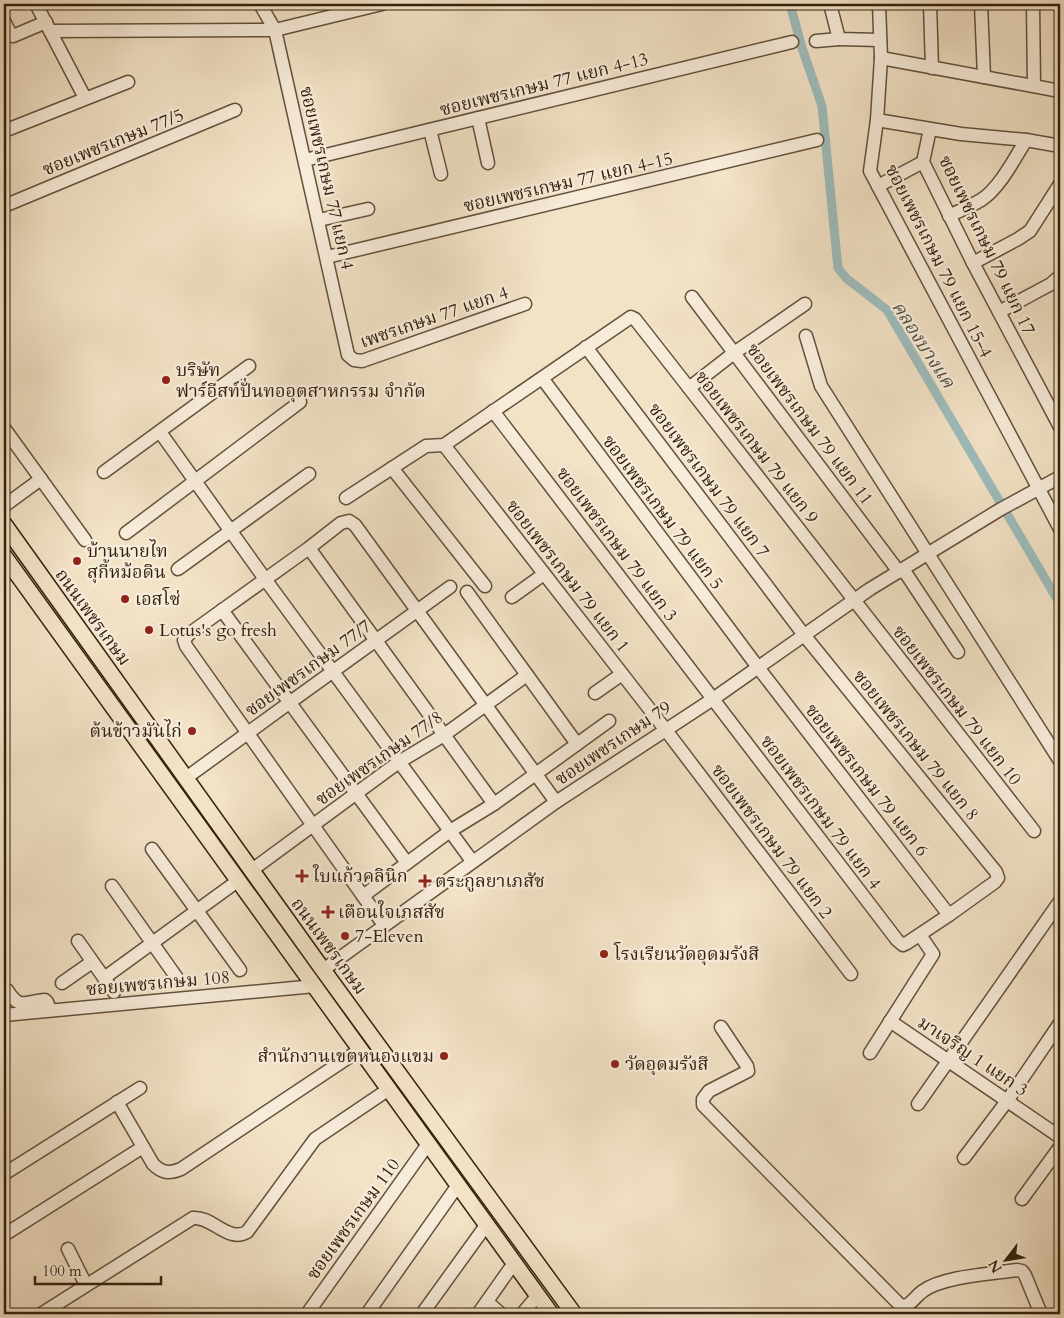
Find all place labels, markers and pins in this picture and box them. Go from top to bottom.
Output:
place label: บริษัท ฟาร์อีสท์ปั่นทออุตสาหกรรม จำกัด [176,358,426,404]
marker: บริษัท ฟาร์อีสท์ปั่นทออุตสาหกรรม จำกัด [160,374,172,386]
place label: บ้านนายไท สุกี้หม้อดิน [87,539,168,585]
marker: บ้านนายไท สุกี้หม้อดิน [71,555,83,567]
place label: เอสโซ่ [135,586,180,612]
marker: เอสโซ่ [119,593,131,605]
place label: Lotus's go fresh [159,618,277,643]
marker: Lotus's go fresh [143,624,155,636]
place label: ต้นข้าวมันไก่ [89,719,182,744]
marker: ต้นข้าวมันไก่ [186,725,198,737]
place label: ใบแก้วคลินิก [312,864,408,889]
marker: ใบแก้วคลินิก [295,869,309,883]
place label: ตระกูลยาเภสัช [435,869,545,894]
marker: ตระกูลยาเภสัช [419,875,431,887]
place label: เตือนใจเภสสัช [338,900,445,925]
marker: เตือนใจเภสสัช [322,906,334,918]
place label: 7-Eleven [355,924,424,949]
marker: 7-Eleven [339,930,351,942]
place label: โรงเรียนวัดอุดมรังสี [613,941,759,967]
marker: โรงเรียนวัดอุดมรังสี [598,948,610,960]
place label: สำนักงานเขตหนองแขม [257,1044,434,1069]
marker: สำนักงานเขตหนองแขม [438,1050,450,1062]
place label: วัดอุดมรังสี [625,1052,709,1077]
marker: วัดอุดมรังสี [609,1058,621,1070]

